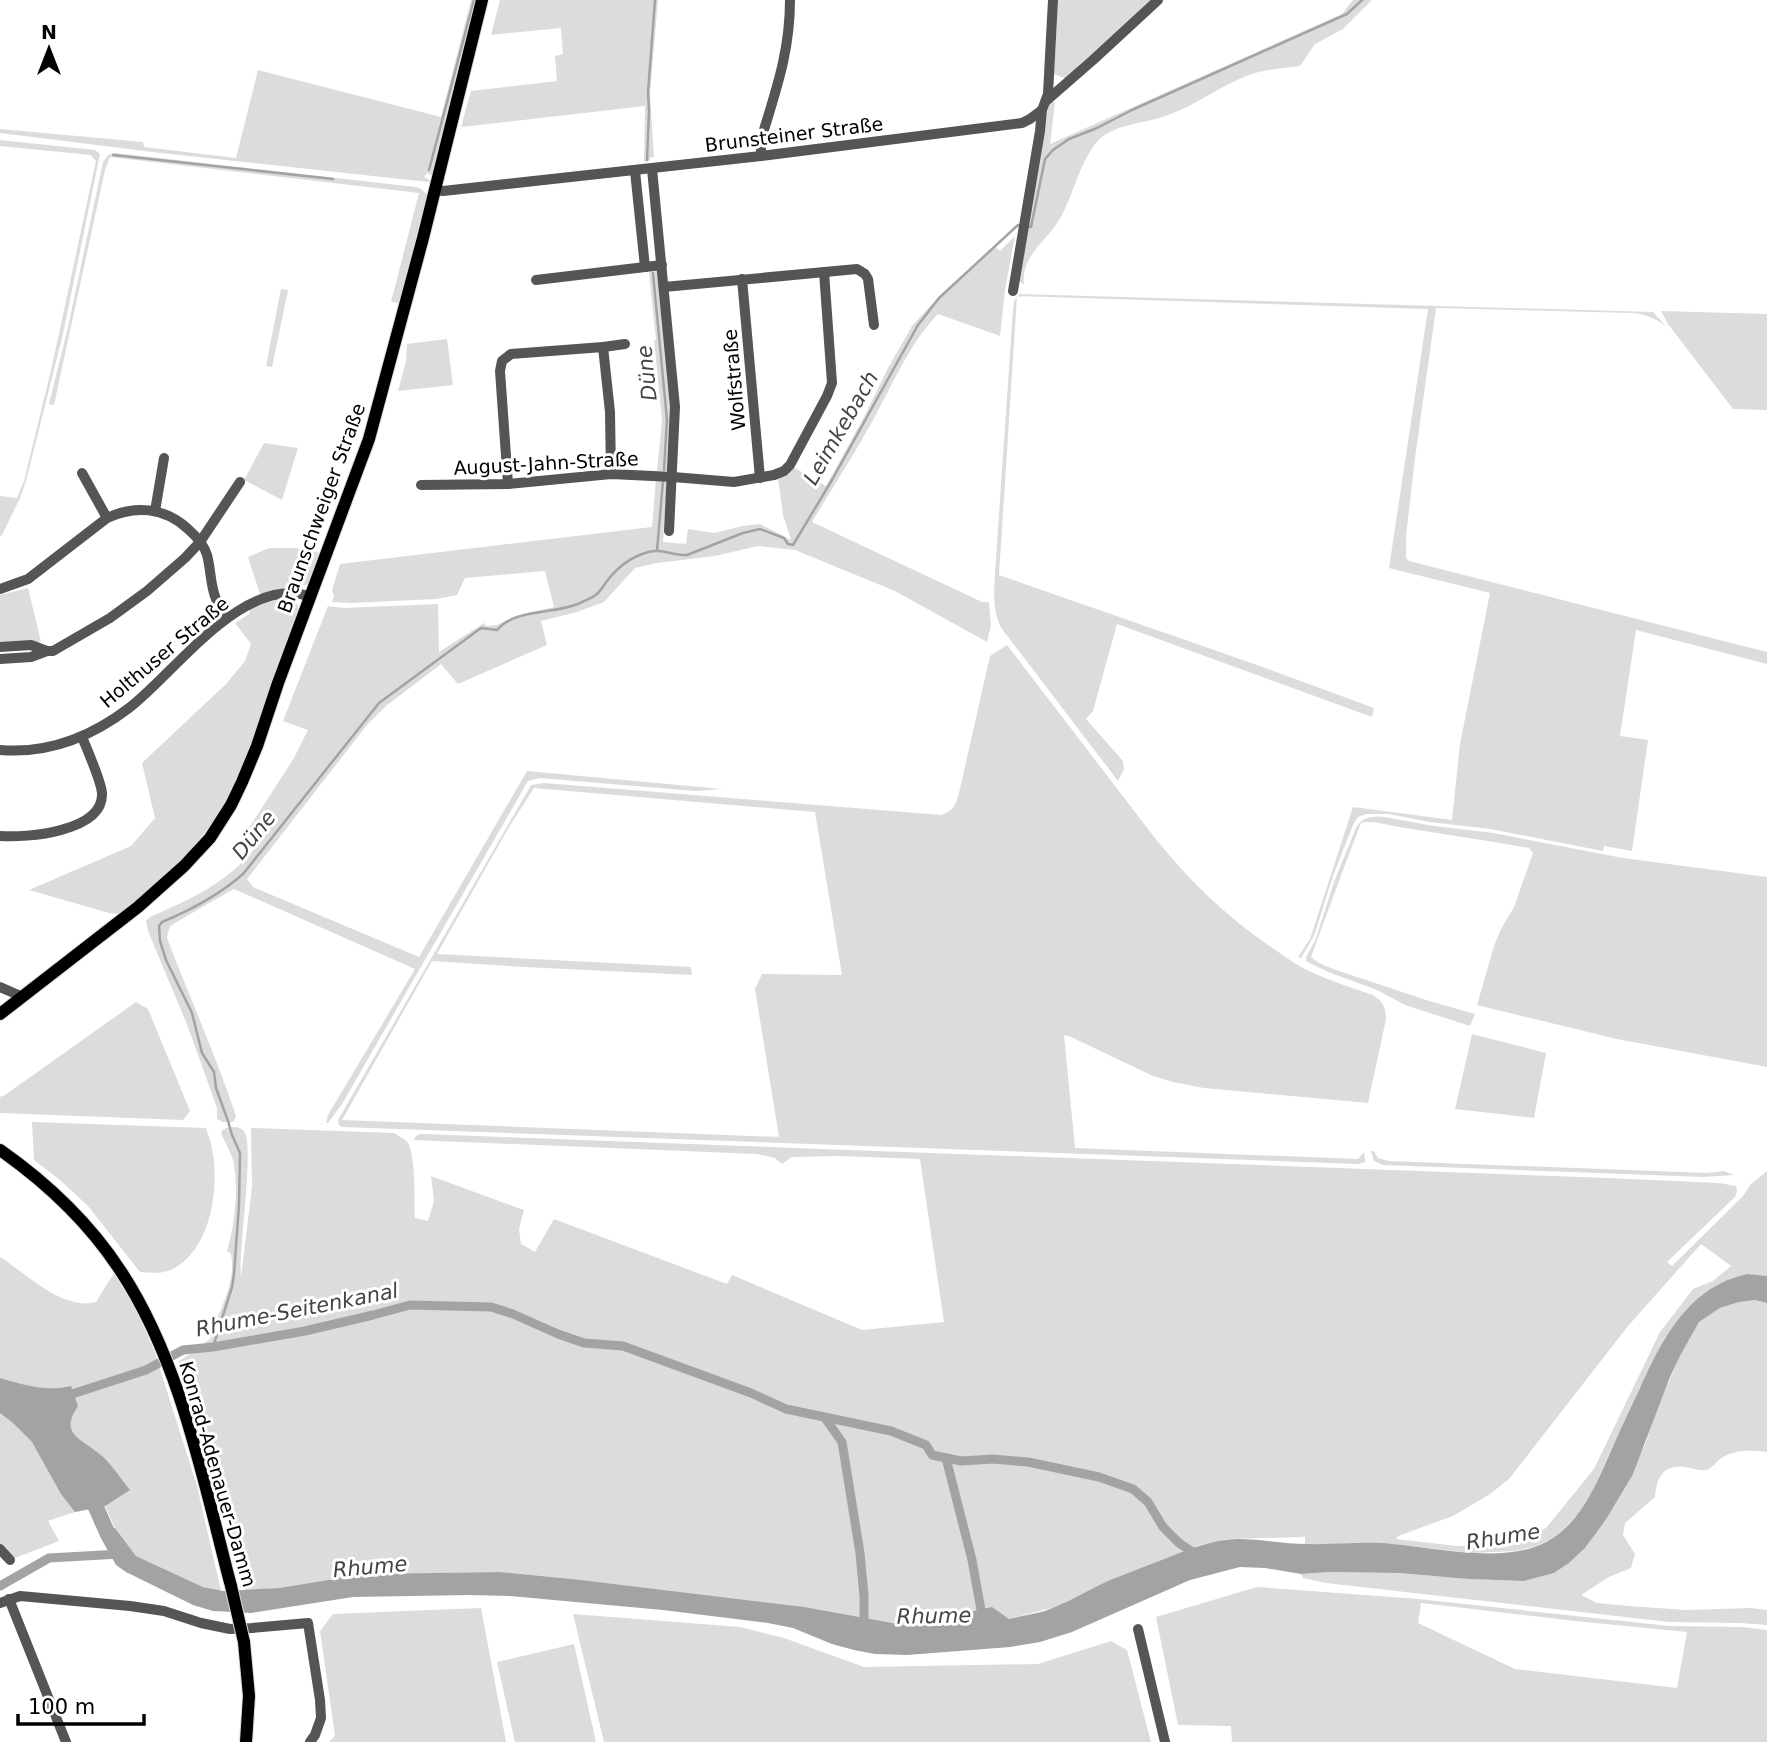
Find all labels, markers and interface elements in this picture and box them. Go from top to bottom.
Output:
north arrow [14,14,84,84]
text: N [41,21,57,43]
street label: Brunsteiner Straße [704,112,884,156]
street label: Wolfstraße [719,328,749,432]
water label: Düne [632,344,662,402]
water label: Leimkebach [799,367,883,489]
street label: Braunschweiger Straße [273,400,369,616]
street label: August-Jahn-Straße [453,447,639,479]
street label: Holthuser Straße [95,592,233,712]
water label: Düne [227,806,281,864]
water label: Rhume-Seitenkanal [194,1279,400,1341]
street label: Konrad-Adenauer-Damm [175,1359,261,1589]
water label: Rhume [1464,1519,1542,1555]
water label: Rhume [332,1552,408,1582]
water label: Rhume [896,1603,972,1629]
scale bar [18,1682,144,1726]
text: 100 m [28,1695,95,1719]

